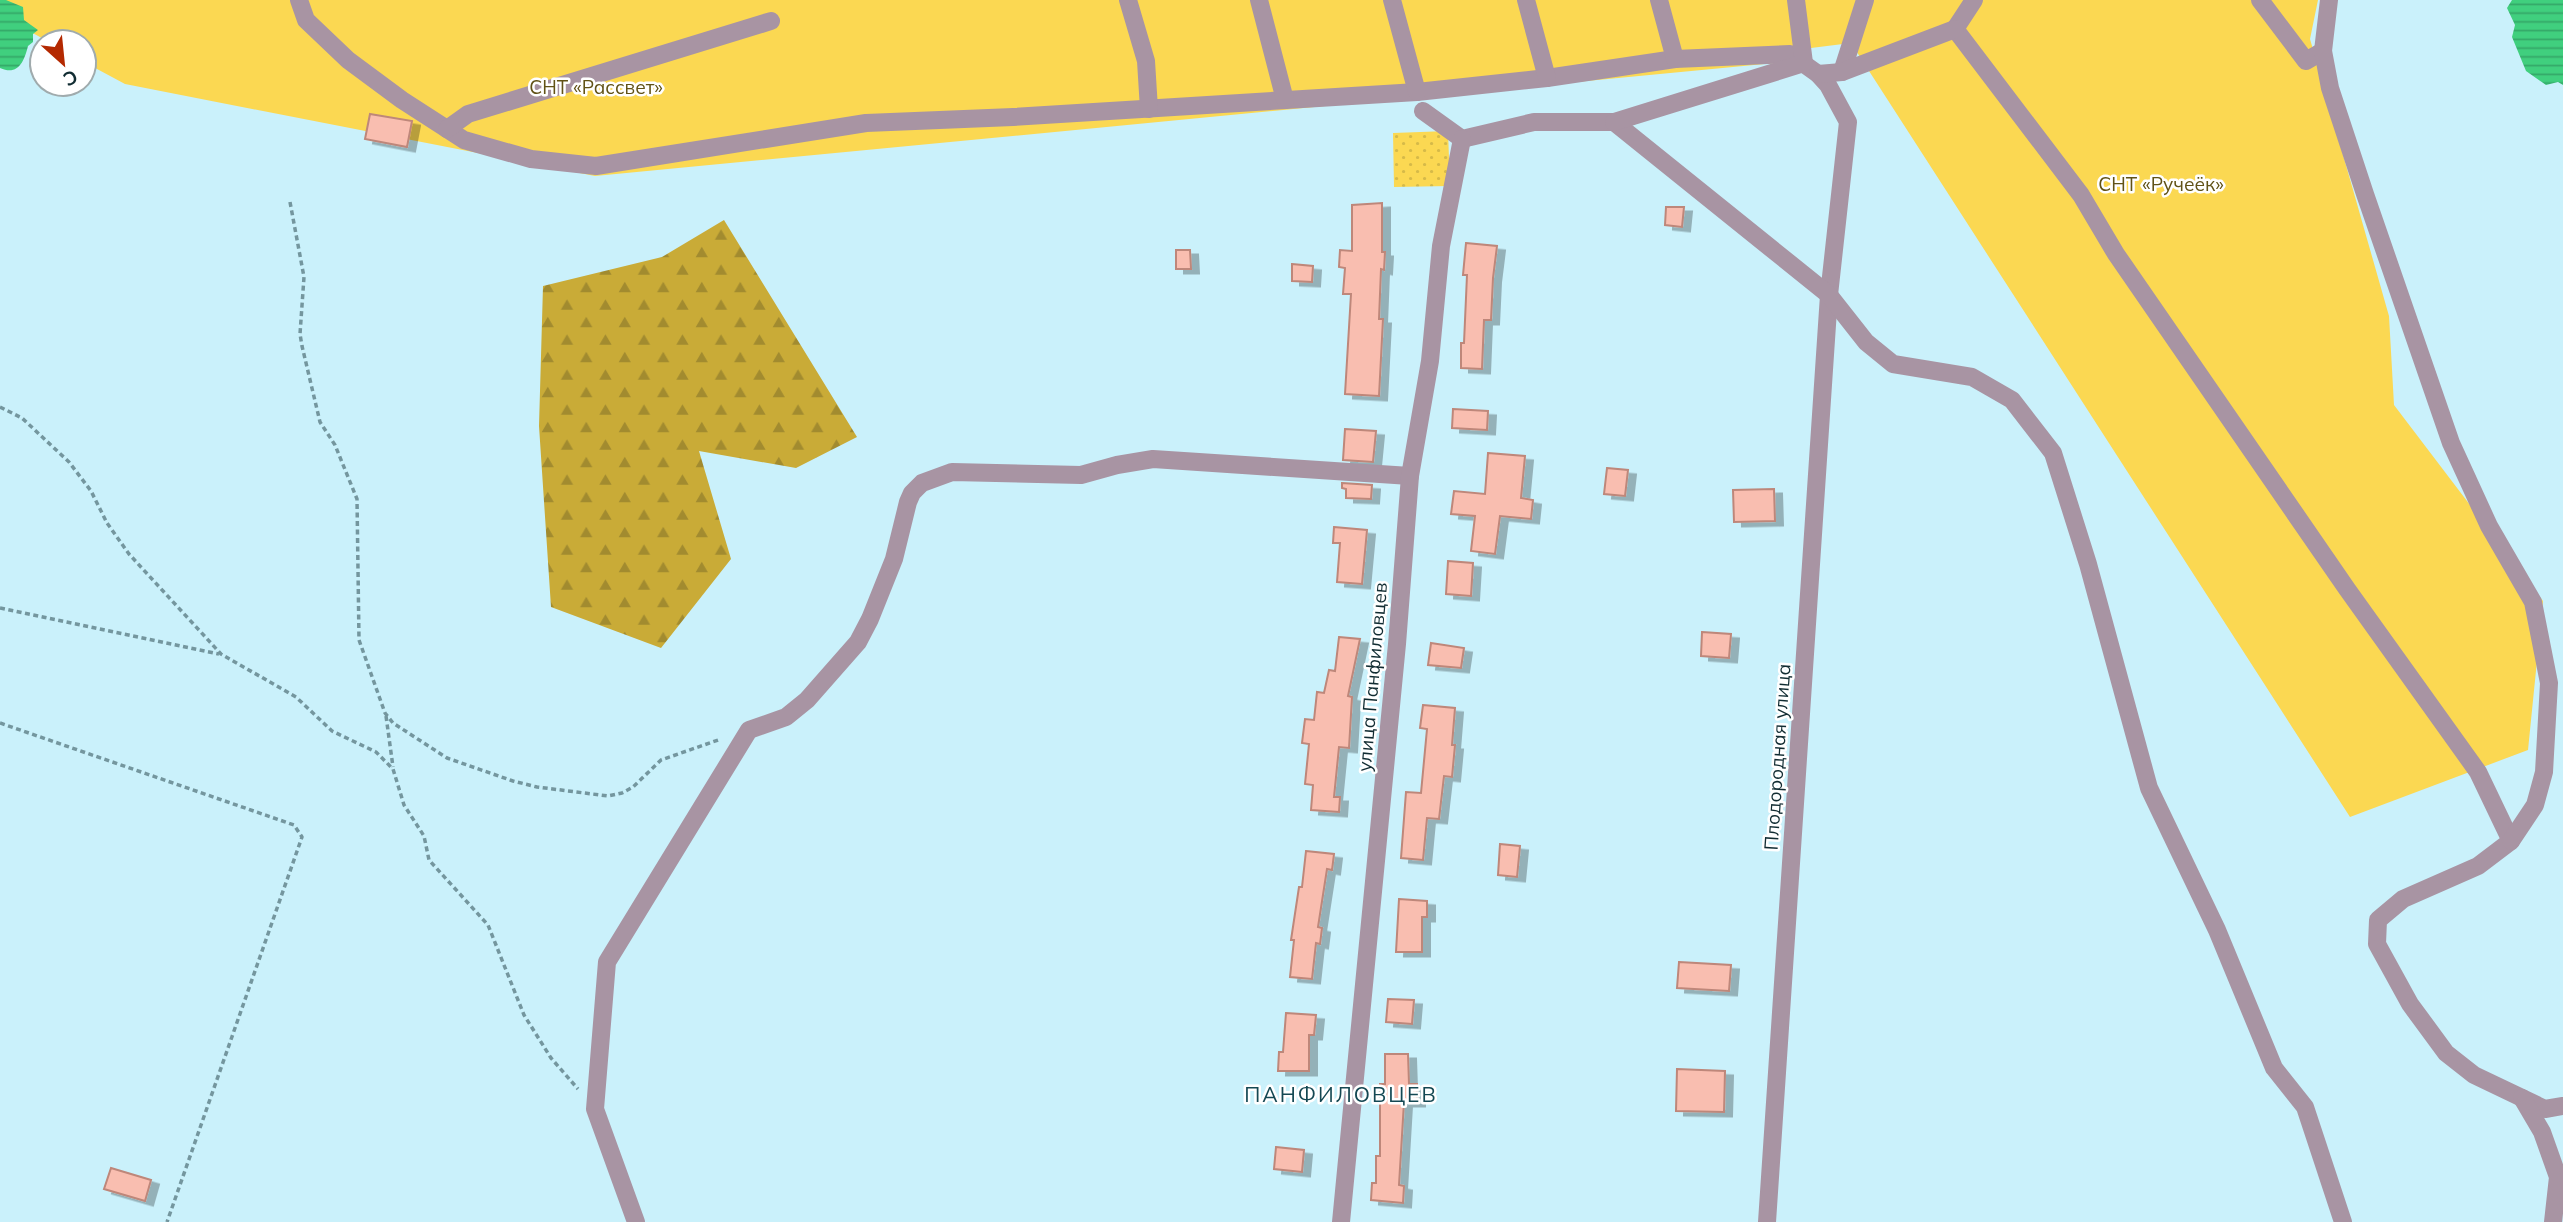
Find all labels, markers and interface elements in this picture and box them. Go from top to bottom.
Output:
north arrow [28,28,98,98]
text: С [59,65,82,92]
park label: СНТ «Рассвет» [529,75,663,99]
park label: СНТ «Ручеёк» [2098,172,2224,196]
street label: улица Панфиловцев [1352,581,1392,773]
street label: Плодородная улица [1758,663,1796,851]
district label: ПАНФИЛОВЦЕВ [1244,1081,1438,1107]

